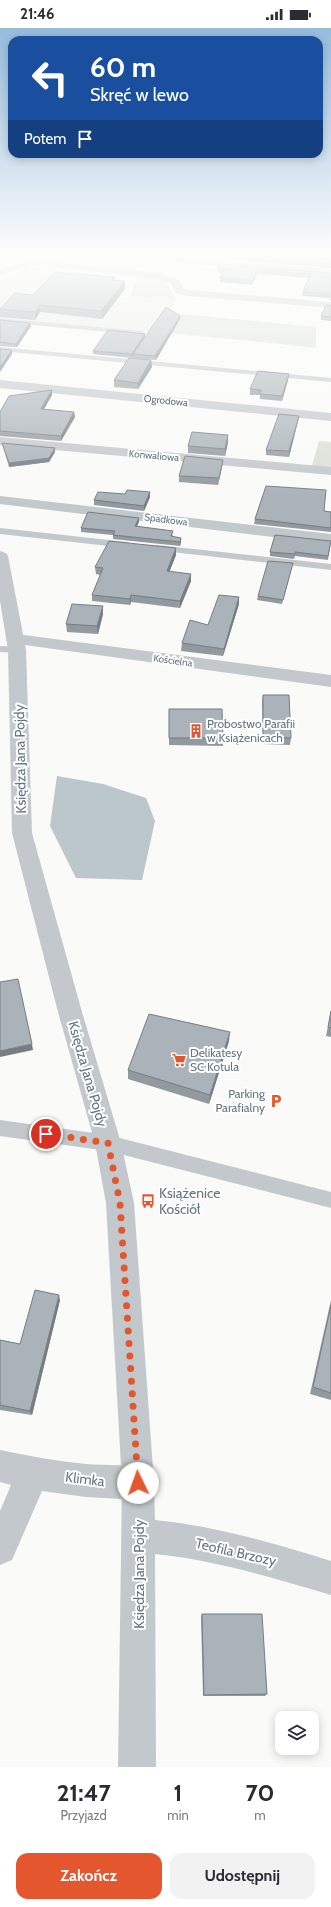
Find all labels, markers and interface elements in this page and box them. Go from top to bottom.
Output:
text: 21:46 [20,5,55,23]
text: 60 m [90,50,156,84]
icon: left [24,52,76,104]
text: Skręć w lewo [90,84,189,106]
icon: arrive [74,128,96,150]
text: Potem [24,130,66,148]
street label: Ogrodowa [143,392,189,409]
street label: Konwaliowa [128,447,180,464]
street label: Spadkowa [144,510,188,529]
street label: Kościelna [152,651,194,670]
street label: Księdza Jana Pojdy [10,704,30,814]
place label: Probostwo Parafii w Książenicach [207,716,295,745]
building icon: Probostwo Parafii w Książenicach [188,723,204,739]
street label: Księdza Jana Pojdy [64,1019,112,1129]
place label: Delikatesy SC Kotula [190,1045,242,1074]
supermarket icon: Delikatesy SC Kotula [171,1052,187,1068]
place label: Parking Parafialny [215,1086,266,1115]
parking icon: Parking Parafialny [268,1093,284,1109]
pin [29,1117,63,1151]
icon: arrive [35,1123,57,1145]
place label: Książenice Kościół [159,1184,220,1218]
bus stop icon: Książenice Kościół [140,1193,156,1209]
position arrow [117,1462,159,1504]
street label: Klimka [64,1468,106,1490]
street label: Księdza Jana Pojdy [130,1519,148,1629]
street label: Teofila Brzozy [194,1534,278,1570]
map controls [275,1711,319,1755]
button: layers [275,1711,319,1755]
text: 21:47 [57,1778,111,1807]
text: 1 [174,1778,182,1807]
text: 70 [245,1778,274,1807]
text: Przyjazd [60,1807,107,1823]
text: min [167,1807,189,1823]
text: m [254,1807,266,1823]
button: Zakończ [16,1853,162,1899]
button: Udostępnij [170,1853,315,1899]

